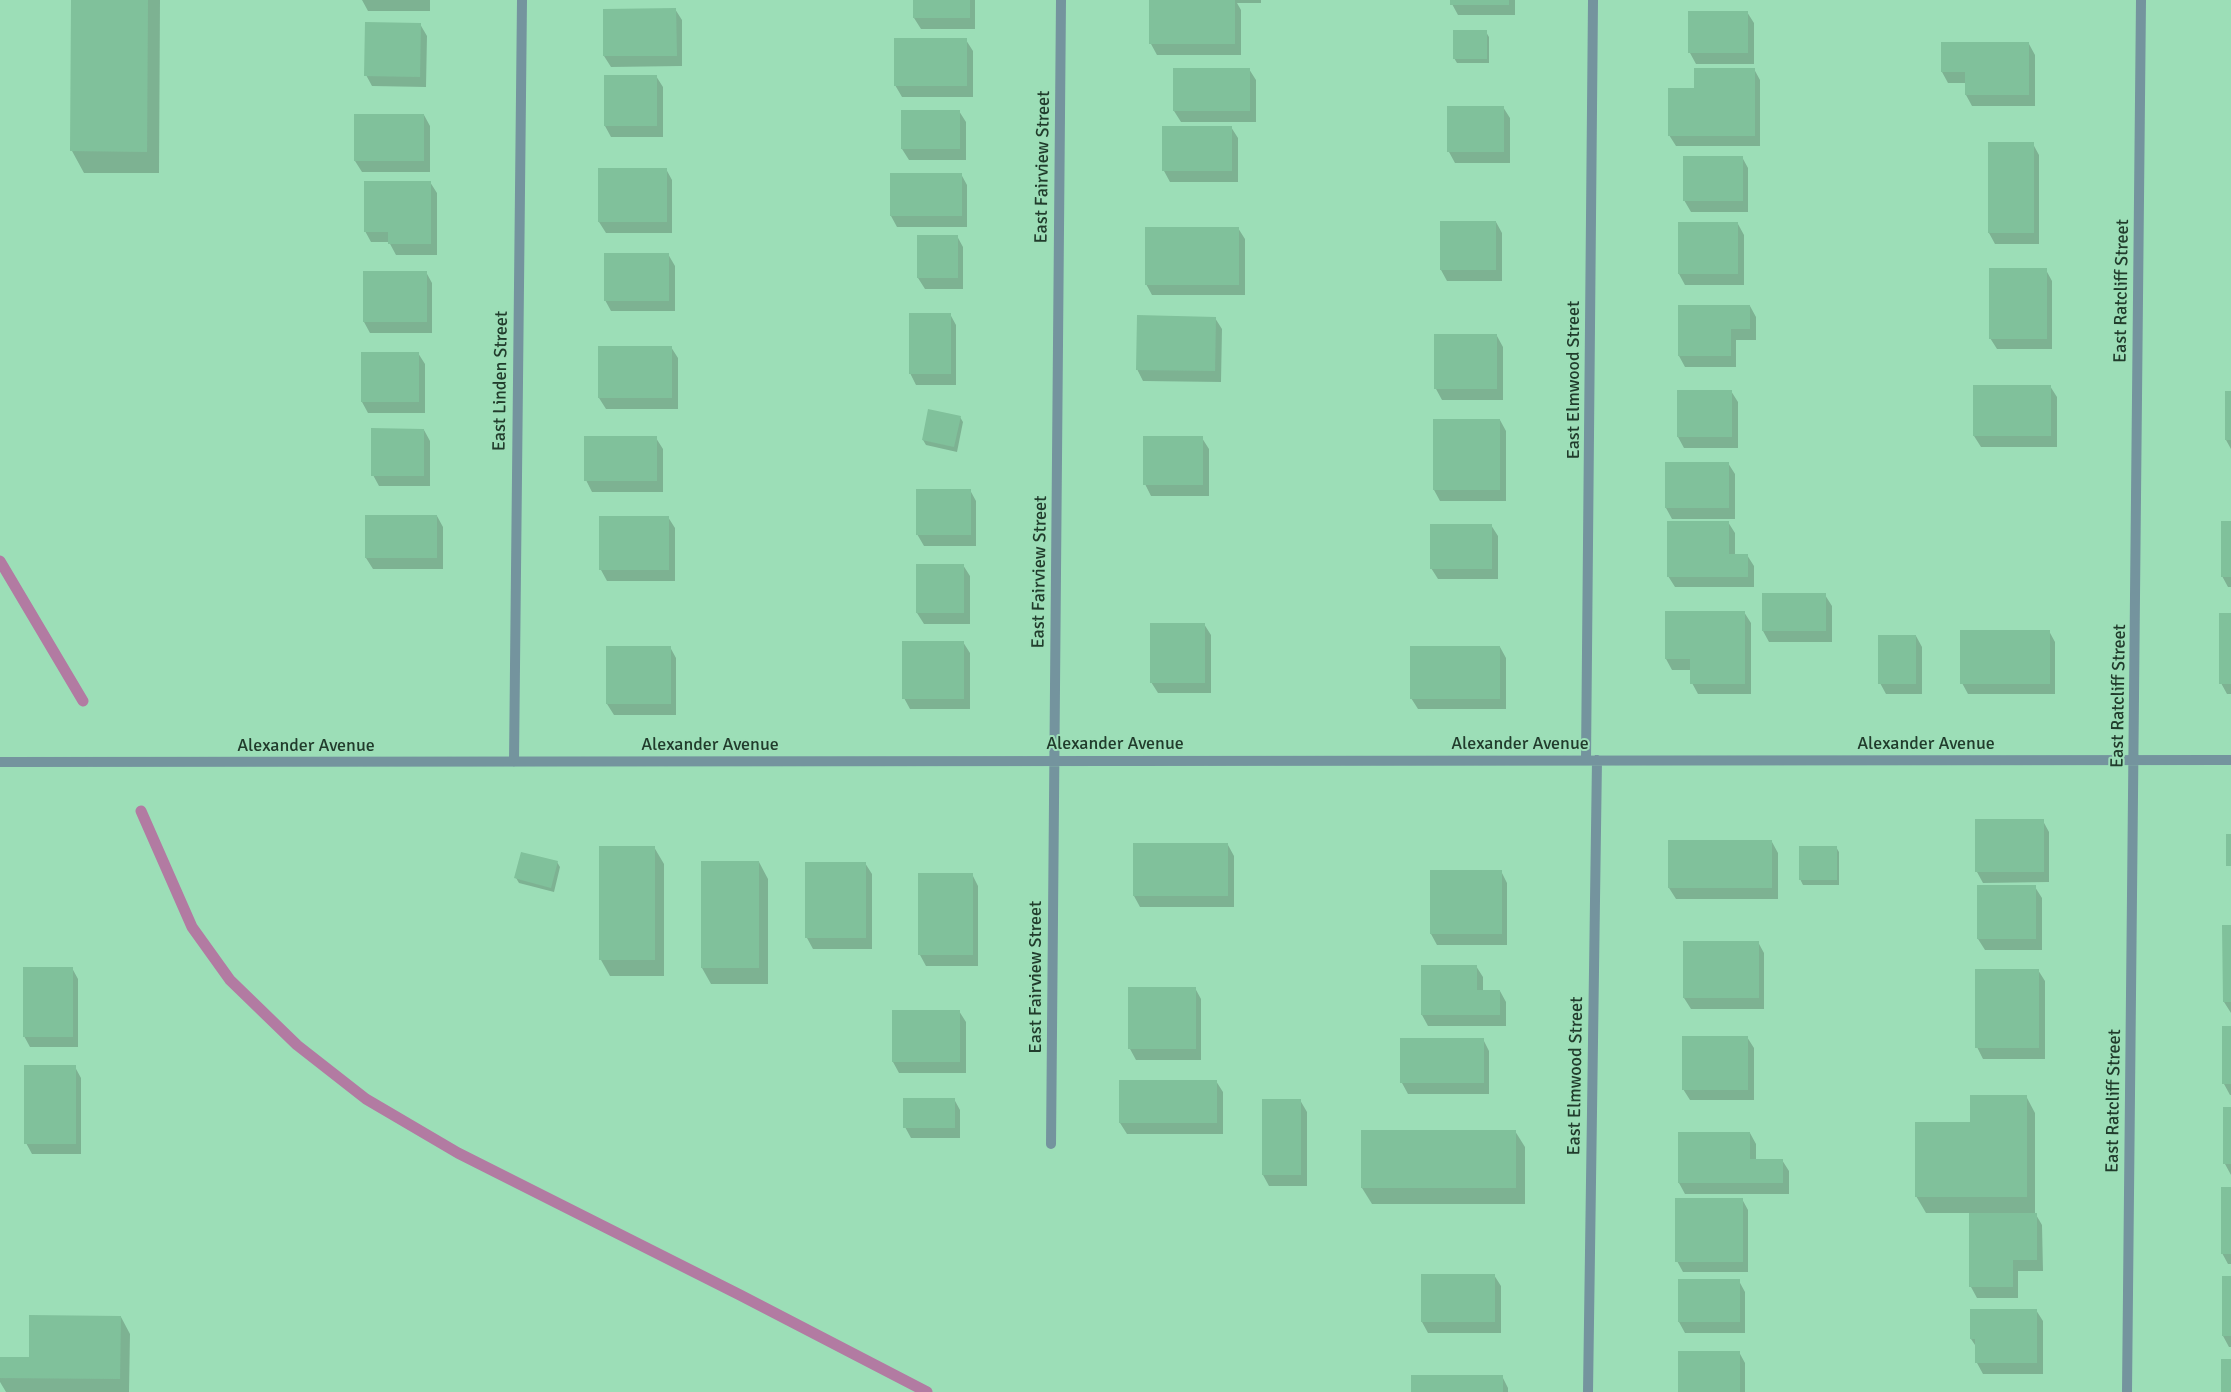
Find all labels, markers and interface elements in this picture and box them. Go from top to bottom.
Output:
street label: East Fairview Street [1031,90,1055,244]
street label: East Ratcliff Street [2110,219,2134,363]
street label: East Elmwood Street [1563,301,1585,459]
street label: East Linden Street [489,311,513,451]
street label: East Fairview Street [1028,495,1052,649]
street label: East Ratcliff Street [2107,624,2131,768]
street label: Alexander Avenue [1046,733,1184,755]
street label: Alexander Avenue [1451,733,1589,755]
street label: Alexander Avenue [1857,733,1995,755]
street label: Alexander Avenue [641,734,779,756]
street label: Alexander Avenue [237,735,375,757]
street label: East Fairview Street [1025,901,1047,1053]
street label: East Elmwood Street [1564,996,1588,1156]
street label: East Ratcliff Street [2102,1029,2126,1173]

